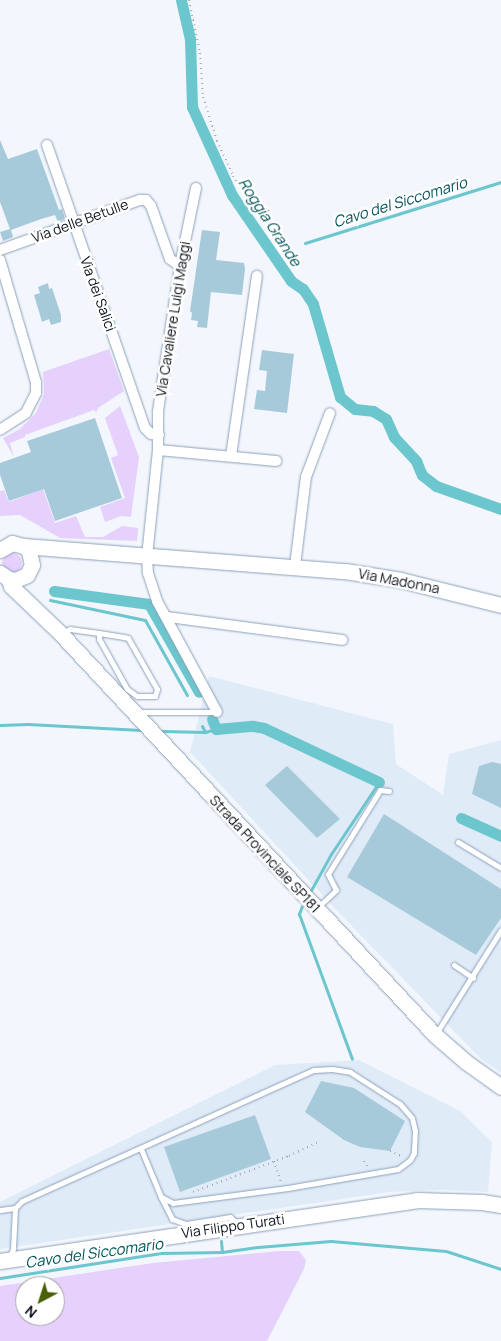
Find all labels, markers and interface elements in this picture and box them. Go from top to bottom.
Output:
water label: Cavo del Siccomario [331,173,469,231]
water label: Roggia Grande [235,175,305,269]
street label: Via delle Betulle [29,196,131,246]
street label: Via Cavaliere Luigi Maggi [152,240,194,398]
street label: Via dei Salici [77,254,119,334]
street label: Via Madonna [357,565,441,597]
street label: Strada Provinciale SP181 [206,792,324,916]
street label: Via Filippo Turati [180,1210,286,1242]
water label: Cavo del Siccomario [24,1234,164,1272]
north arrow [15,1276,65,1326]
text: N [21,1302,41,1323]

